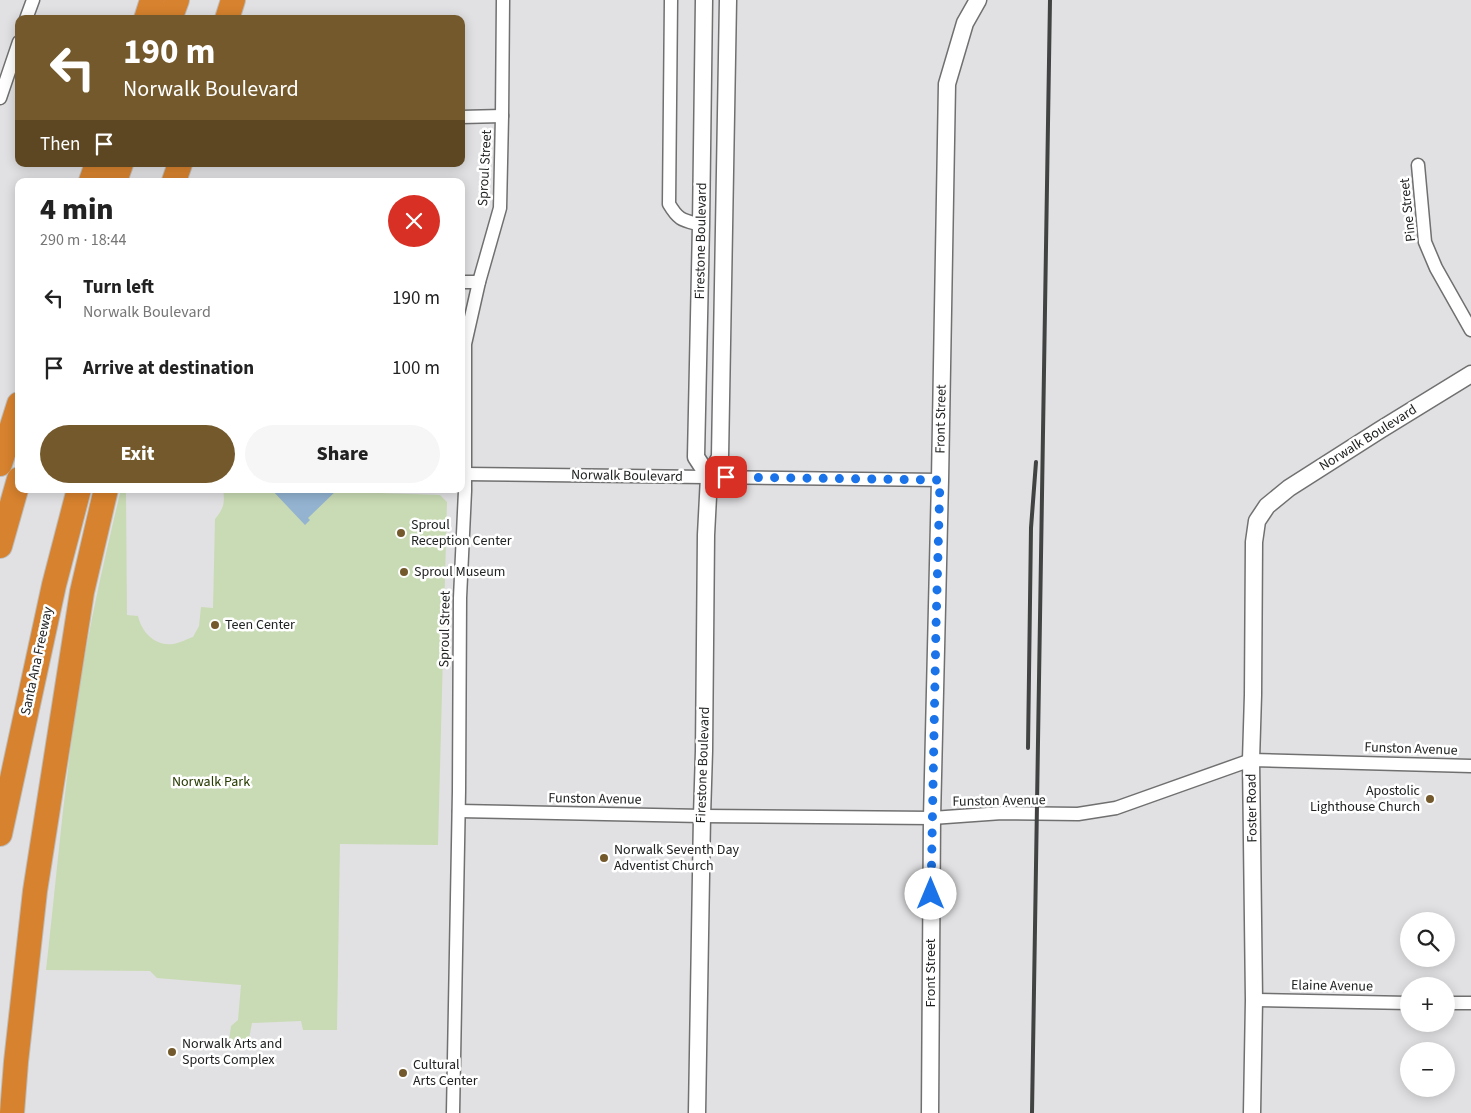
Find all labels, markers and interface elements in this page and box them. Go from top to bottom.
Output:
text: 190 m [123,27,215,77]
icon: left [40,35,105,100]
text: Norwalk Boulevard [123,73,299,105]
street label: Sproul Street [473,129,497,207]
icon: arrive [90,130,118,158]
text: Then [40,131,80,158]
street label: Pine Street [1395,177,1421,243]
street label: Firestone Boulevard [690,182,712,300]
text: 4 min [40,188,114,231]
button: close [388,195,440,247]
text: 290 m · 18:44 [40,229,127,251]
text: Turn left [83,274,154,301]
icon: left [40,284,68,312]
text: 190 m [392,285,440,312]
text: Norwalk Boulevard [83,301,211,323]
icon: arrive [40,354,68,382]
text: Arrive at destination [83,355,254,382]
text: 100 m [392,355,440,382]
street label: Front Street [930,384,952,454]
street label: Norwalk Boulevard [1315,400,1421,476]
button: Exit [40,425,235,483]
button: Share [245,425,440,483]
pin [705,456,747,498]
icon: arrive [712,463,740,491]
street label: Norwalk Boulevard [571,465,683,487]
place label: Sproul Reception Center [411,515,512,551]
marker: Sproul Reception Center [395,527,407,539]
place label: Sproul Museum [414,562,505,582]
marker: Sproul Museum [398,566,410,578]
street label: Sproul Street [434,590,456,667]
street label: Santa Ana Freeway [16,604,58,717]
place label: Teen Center [225,615,295,635]
marker: Teen Center [209,619,221,631]
street label: Firestone Boulevard [691,706,715,824]
street label: Funston Avenue [1364,737,1458,761]
park label: Norwalk Park [172,772,250,792]
street label: Foster Road [1241,773,1263,843]
place label: Apostolic Lighthouse Church [1310,781,1421,817]
street label: Funston Avenue [548,788,642,810]
street label: Funston Avenue [952,790,1046,812]
marker: Apostolic Lighthouse Church [1424,793,1436,805]
place label: Norwalk Seventh Day Adventist Church [614,840,739,876]
marker: Norwalk Seventh Day Adventist Church [598,852,610,864]
position arrow [904,867,956,919]
map controls [1400,912,1455,1097]
button: search [1400,912,1455,967]
street label: Front Street [921,938,941,1008]
street label: Elaine Avenue [1291,975,1373,997]
button: + [1400,977,1455,1032]
place label: Norwalk Arts and Sports Complex [182,1034,282,1070]
button: − [1400,1042,1455,1097]
marker: Norwalk Arts and Sports Complex [166,1046,178,1058]
place label: Cultural Arts Center [413,1055,478,1091]
marker: Cultural Arts Center [397,1067,409,1079]

